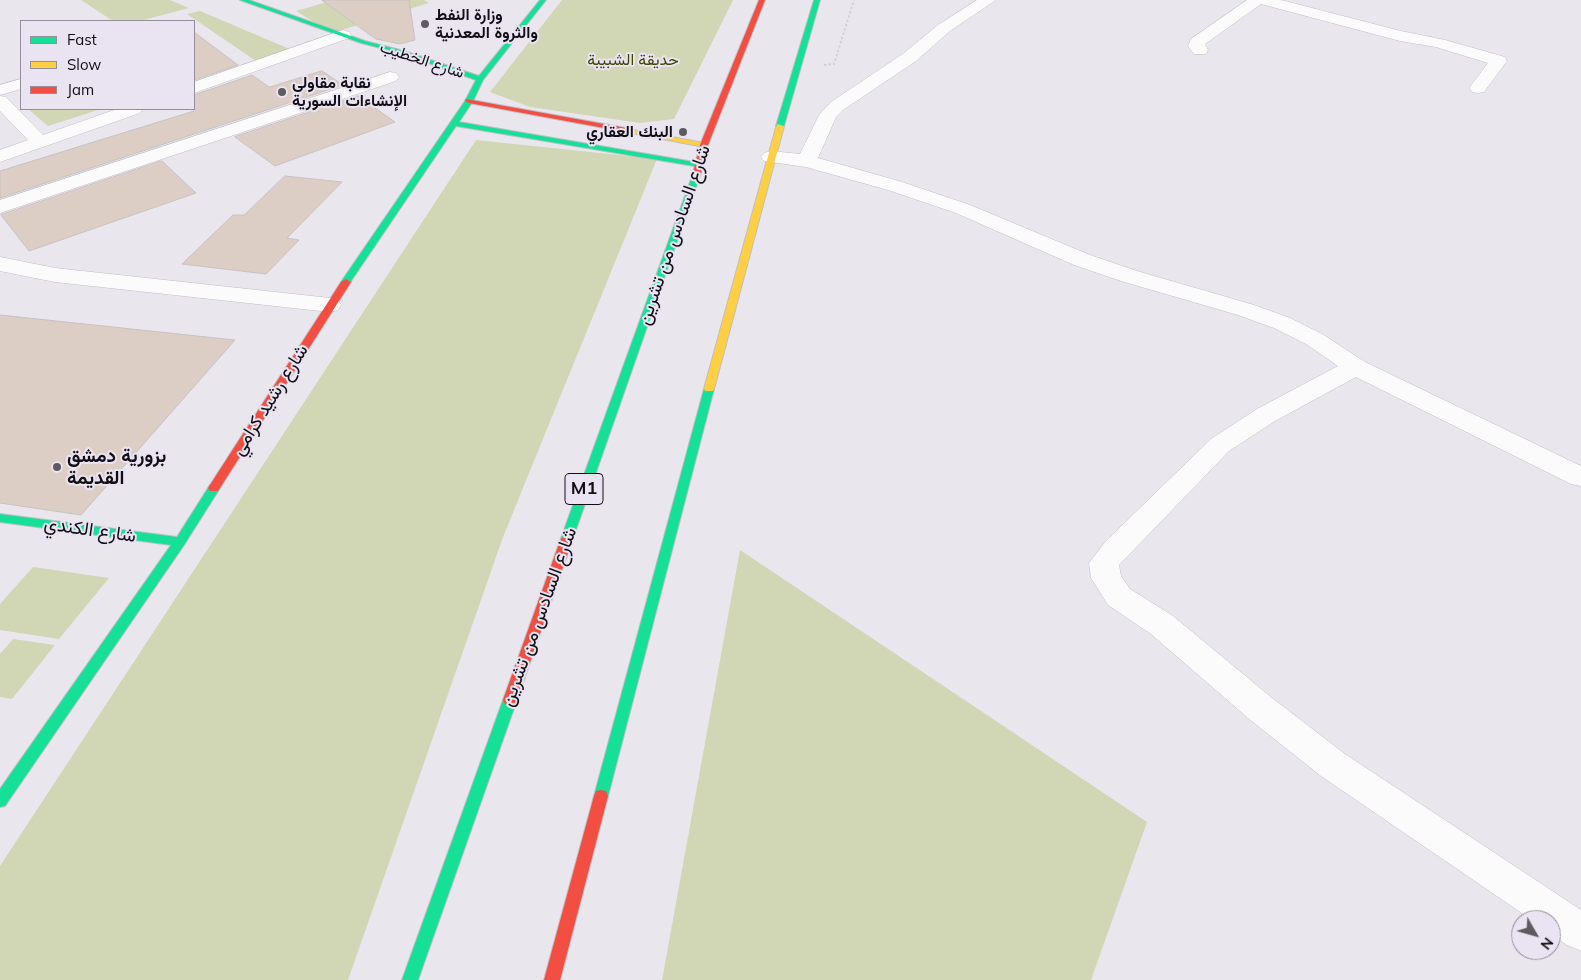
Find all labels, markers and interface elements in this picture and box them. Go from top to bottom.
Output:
place label: وزارة النفط والثروة المعدنية [435,5,538,43]
marker: وزارة النفط والثروة المعدنية [419,18,431,30]
legend [20,20,195,110]
text: Fast [67,30,97,49]
street label: شارع الخطيب [378,37,466,83]
park label: حديقة الشبيبة [587,50,679,70]
text: Slow [67,55,101,74]
place label: نقابة مقاولي الإنشاءات السورية [292,73,407,111]
text: Jam [67,80,94,99]
marker: نقابة مقاولي الإنشاءات السورية [276,86,288,98]
place label: البنك العقاري [586,122,673,142]
marker: البنك العقاري [677,126,689,138]
street label: شارع السادس من تشرين [632,142,716,328]
street label: شارع رشيد كرامي [227,340,313,460]
place label: بزورية دمشق القديمة [67,445,166,489]
marker: بزورية دمشق القديمة [51,461,63,473]
road number: M1 [565,474,603,504]
street label: شارع الكندي [43,512,137,548]
street label: شارع السادس من تشرين [496,524,582,710]
north arrow [1511,910,1561,960]
text: N [1537,934,1557,953]

